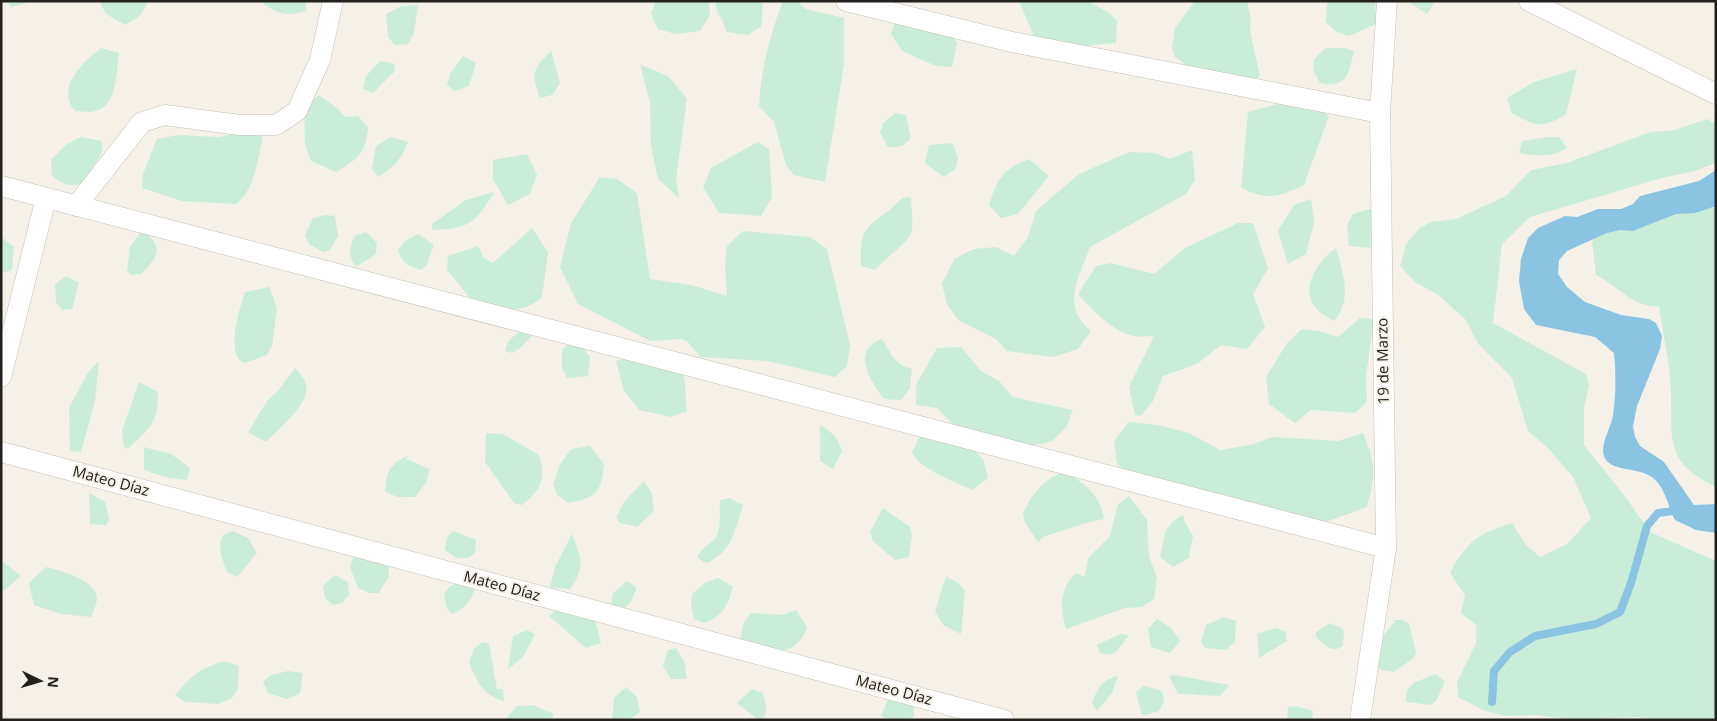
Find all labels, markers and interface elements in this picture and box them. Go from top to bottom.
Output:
street label: 19 de Marzo [1371,318,1393,404]
street label: Mateo Díaz [71,460,152,500]
street label: Mateo Díaz [462,565,543,605]
north arrow [15,656,65,706]
street label: Mateo Díaz [854,669,935,709]
text: N [43,676,63,689]

